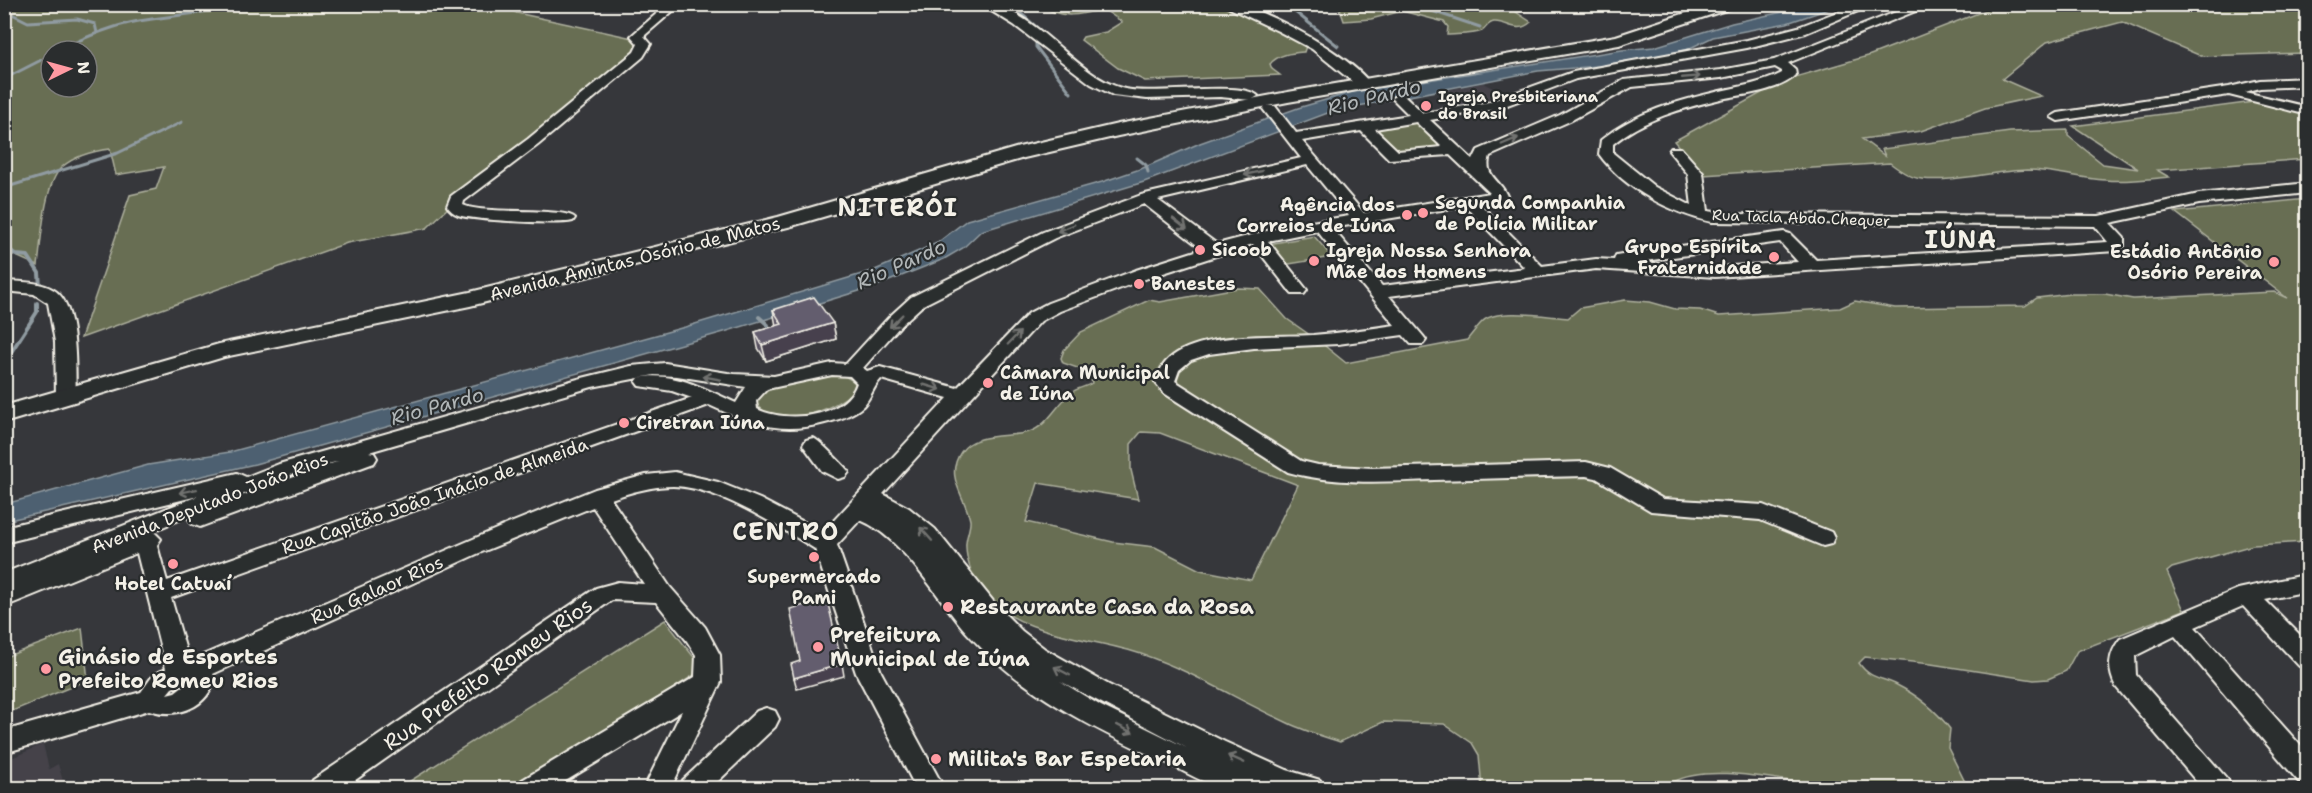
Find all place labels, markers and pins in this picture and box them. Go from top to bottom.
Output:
place label: Igreja Presbiteriana do Brasil [1438,87,1599,124]
marker: Igreja Presbiteriana do Brasil [1419,99,1433,113]
place label: Segunda Companhia de Polícia Militar [1435,191,1626,236]
place label: Agência dos Correios de Iúna [1237,193,1396,238]
marker: Segunda Companhia de Polícia Militar [1416,206,1430,220]
marker: Agência dos Correios de Iúna [1400,208,1414,222]
place label: Grupo Espírita Fraternidade [1624,235,1763,280]
place label: Sicoob [1212,238,1272,262]
place label: Igreja Nossa Senhora Mãe dos Homens [1326,239,1532,284]
place label: Estádio Antônio Osório Pereira [2110,240,2263,285]
marker: Sicoob [1193,243,1207,257]
marker: Grupo Espírita Fraternidade [1767,250,1781,264]
marker: Igreja Nossa Senhora Mãe dos Homens [1307,254,1321,268]
marker: Estádio Antônio Osório Pereira [2267,255,2281,269]
place label: Banestes [1151,272,1235,296]
marker: Banestes [1132,277,1146,291]
place label: Câmara Municipal de Iúna [1000,361,1170,406]
marker: Câmara Municipal de Iúna [981,376,995,390]
place label: Ciretran Iúna [636,411,766,435]
marker: Ciretran Iúna [617,416,631,430]
marker: Supermercado Pami [807,550,821,564]
marker: Hotel Catuaí [166,557,180,571]
place label: Supermercado Pami [747,565,881,610]
place label: Hotel Catuaí [114,572,232,596]
place label: Restaurante Casa da Rosa [960,593,1254,621]
marker: Restaurante Casa da Rosa [941,600,955,614]
place label: Prefeitura Municipal de Iúna [830,621,1030,673]
marker: Prefeitura Municipal de Iúna [811,640,825,654]
place label: Ginásio de Esportes Prefeito Romeu Rios [58,643,278,695]
marker: Ginásio de Esportes Prefeito Romeu Rios [39,662,53,676]
place label: Milita's Bar Espetaria [948,745,1187,773]
marker: Milita's Bar Espetaria [929,752,943,766]

